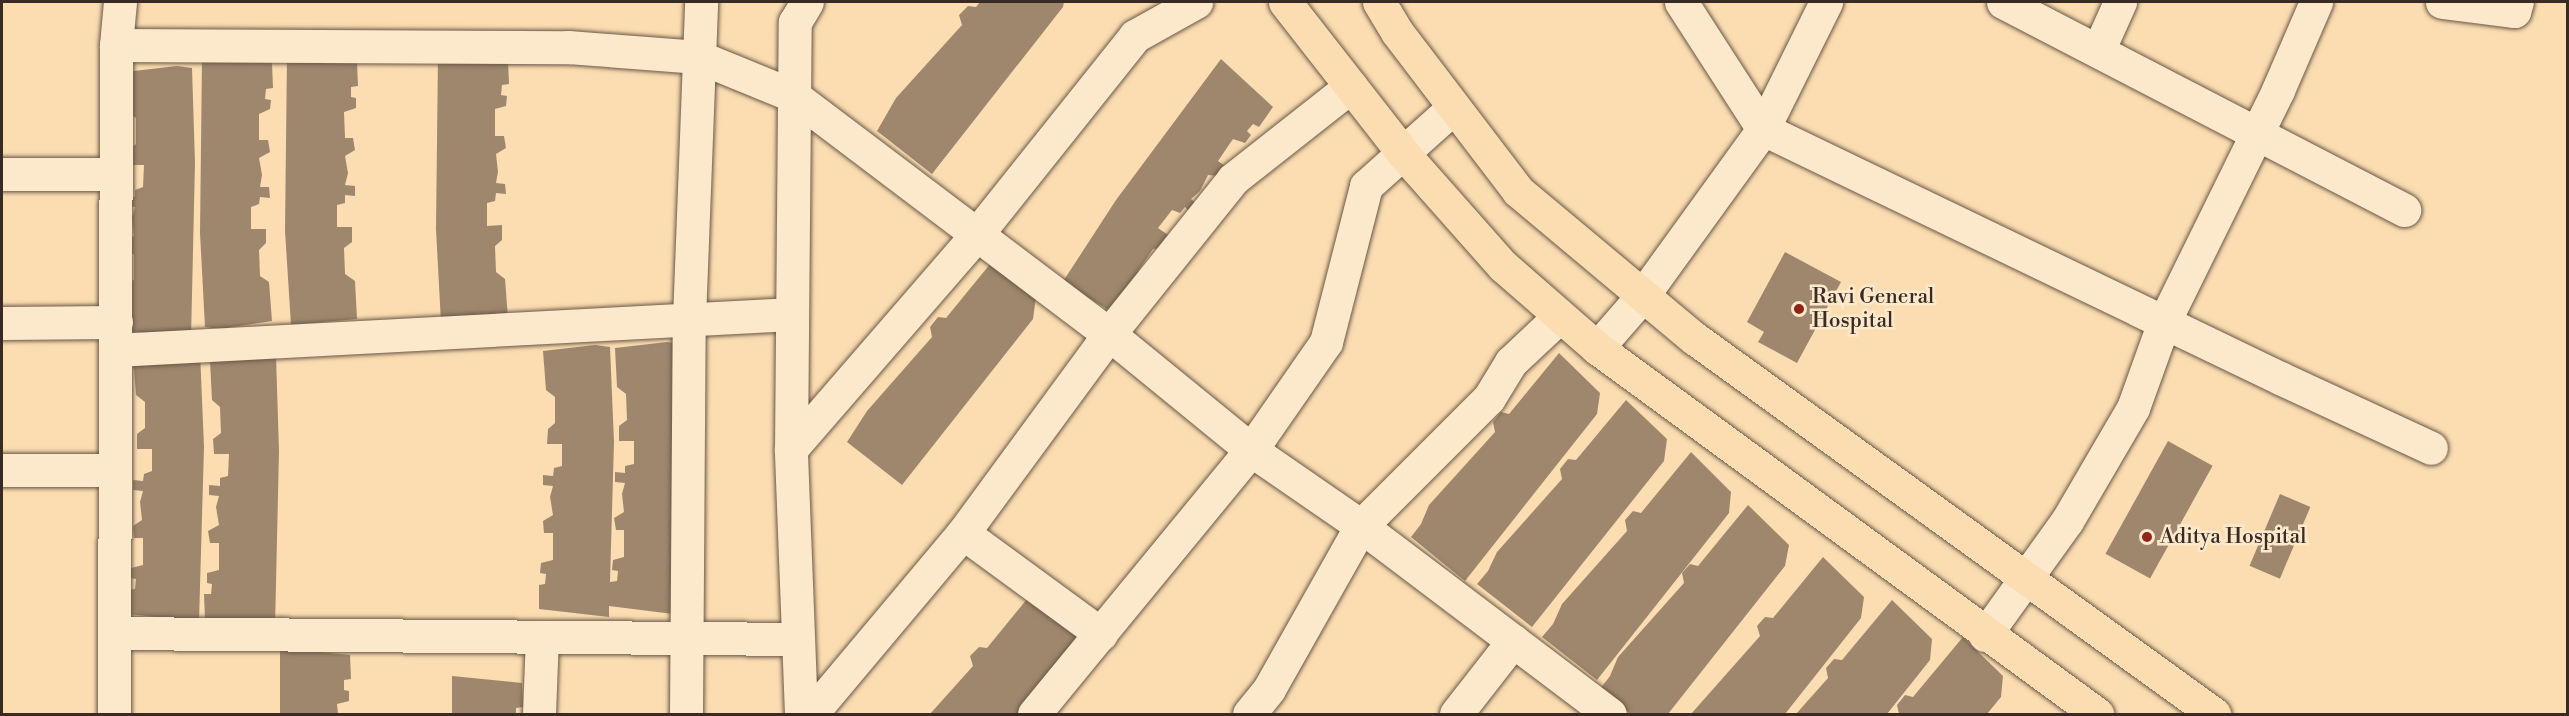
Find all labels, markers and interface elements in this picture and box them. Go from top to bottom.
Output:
place label: Ravi General Hospital [1812,284,1934,334]
marker: Ravi General Hospital [1790,300,1808,318]
place label: Aditya Hospital [2160,524,2306,550]
marker: Aditya Hospital [2138,528,2156,546]

